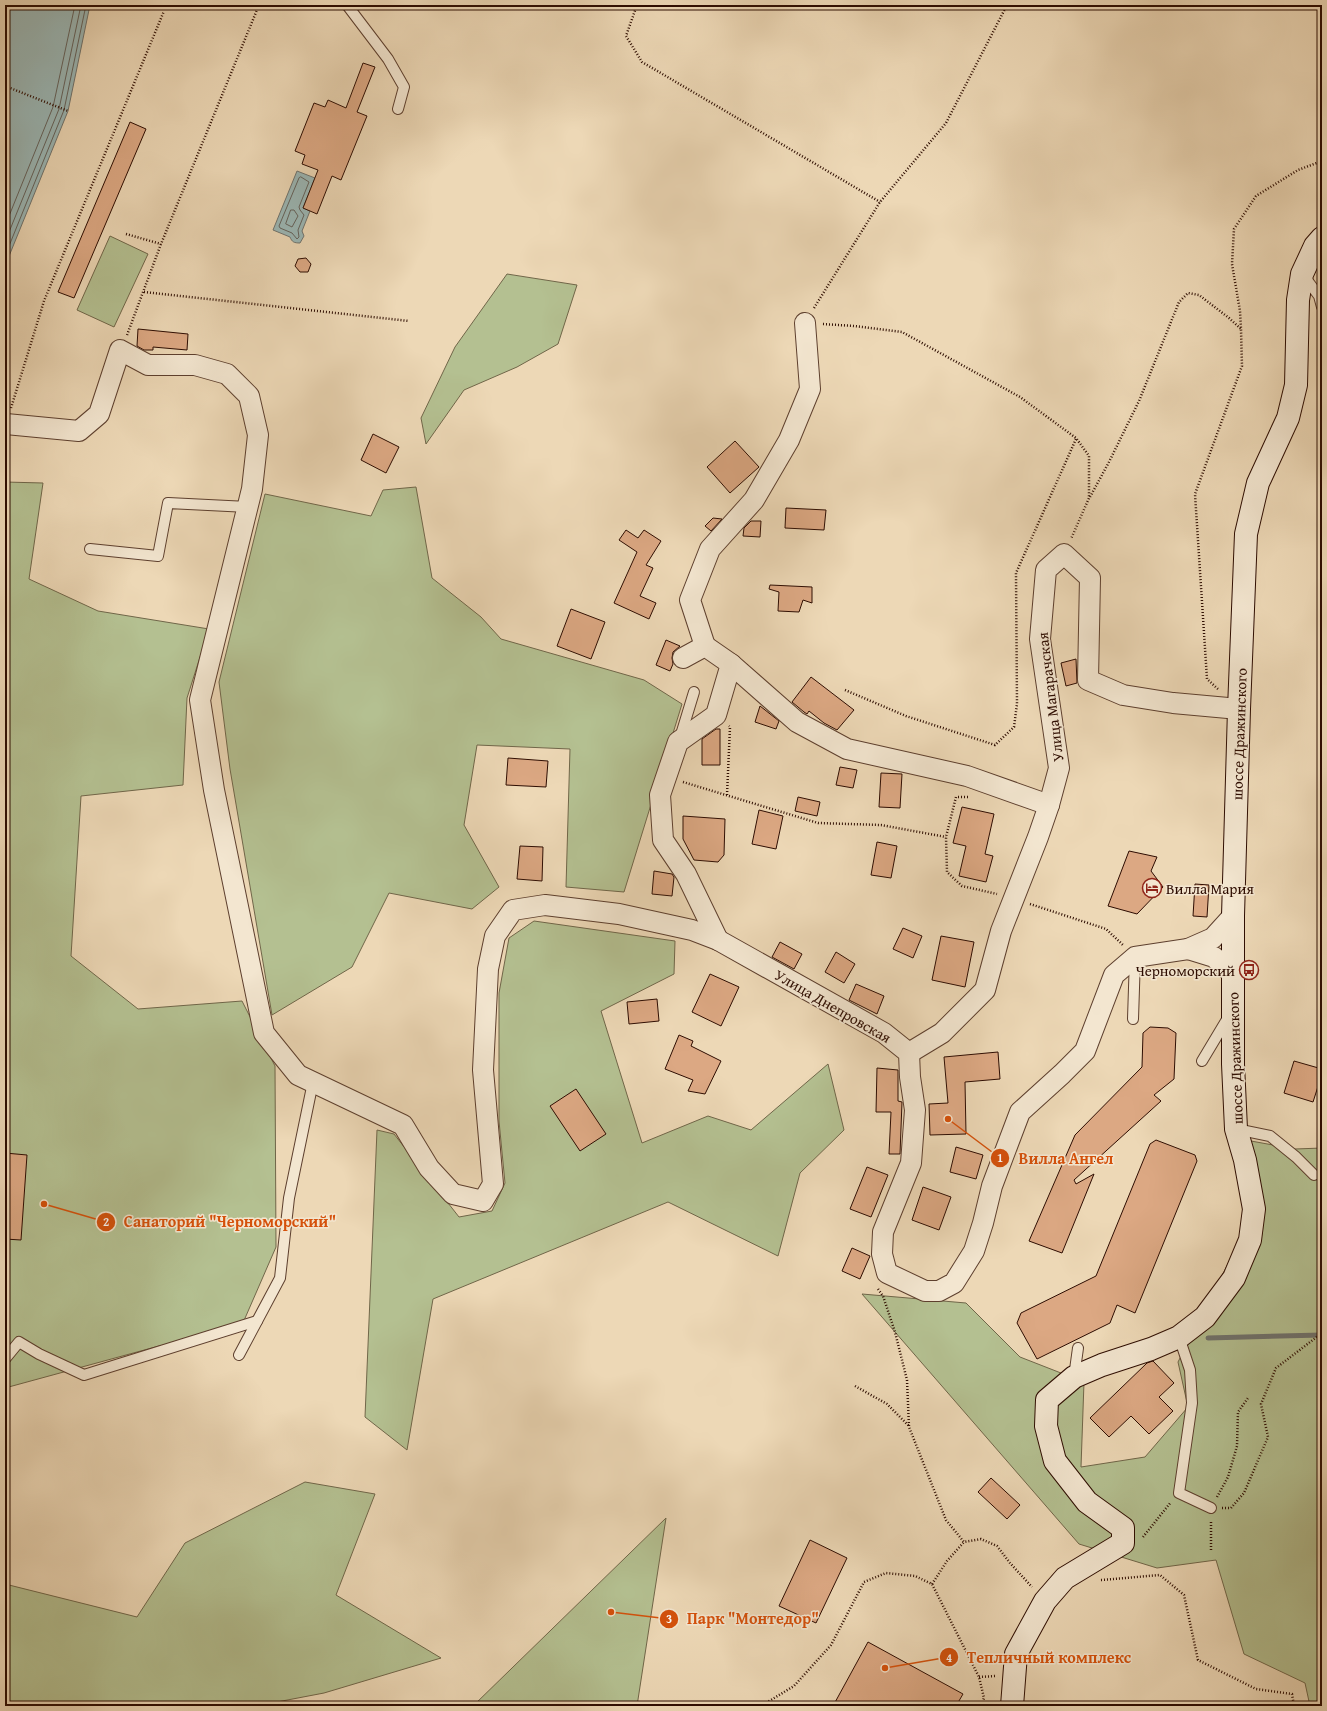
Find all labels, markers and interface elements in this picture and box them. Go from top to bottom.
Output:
street label: Улица Магарачская [1032,631,1068,763]
street label: шоссе Дражинского [1226,667,1252,800]
hotel icon: Вилла Мария [1141,877,1163,899]
place label: Вилла Мария [1166,878,1254,899]
bus stop icon: Черноморский [1238,959,1260,981]
place label: Черноморский [1136,960,1235,981]
street label: Улица Днепровская [771,964,895,1048]
street label: шоссе Дражинского [1222,991,1248,1124]
callout: Вилла Ангел [990,1144,1121,1172]
text: Вилла Ангел [1019,1146,1114,1170]
text: 1 [997,1149,1003,1166]
callout: Санаторий "Черноморский" [96,1208,344,1236]
text: Санаторий "Черноморский" [124,1209,336,1233]
text: 2 [103,1213,109,1230]
callout: Парк "Монтедор" [659,1605,827,1633]
text: Парк "Монтедор" [687,1606,819,1630]
text: 3 [666,1610,672,1627]
callout: Тепличный комплекс [939,1643,1139,1671]
text: Тепличный комплекс [967,1645,1132,1669]
text: 4 [946,1649,952,1666]

